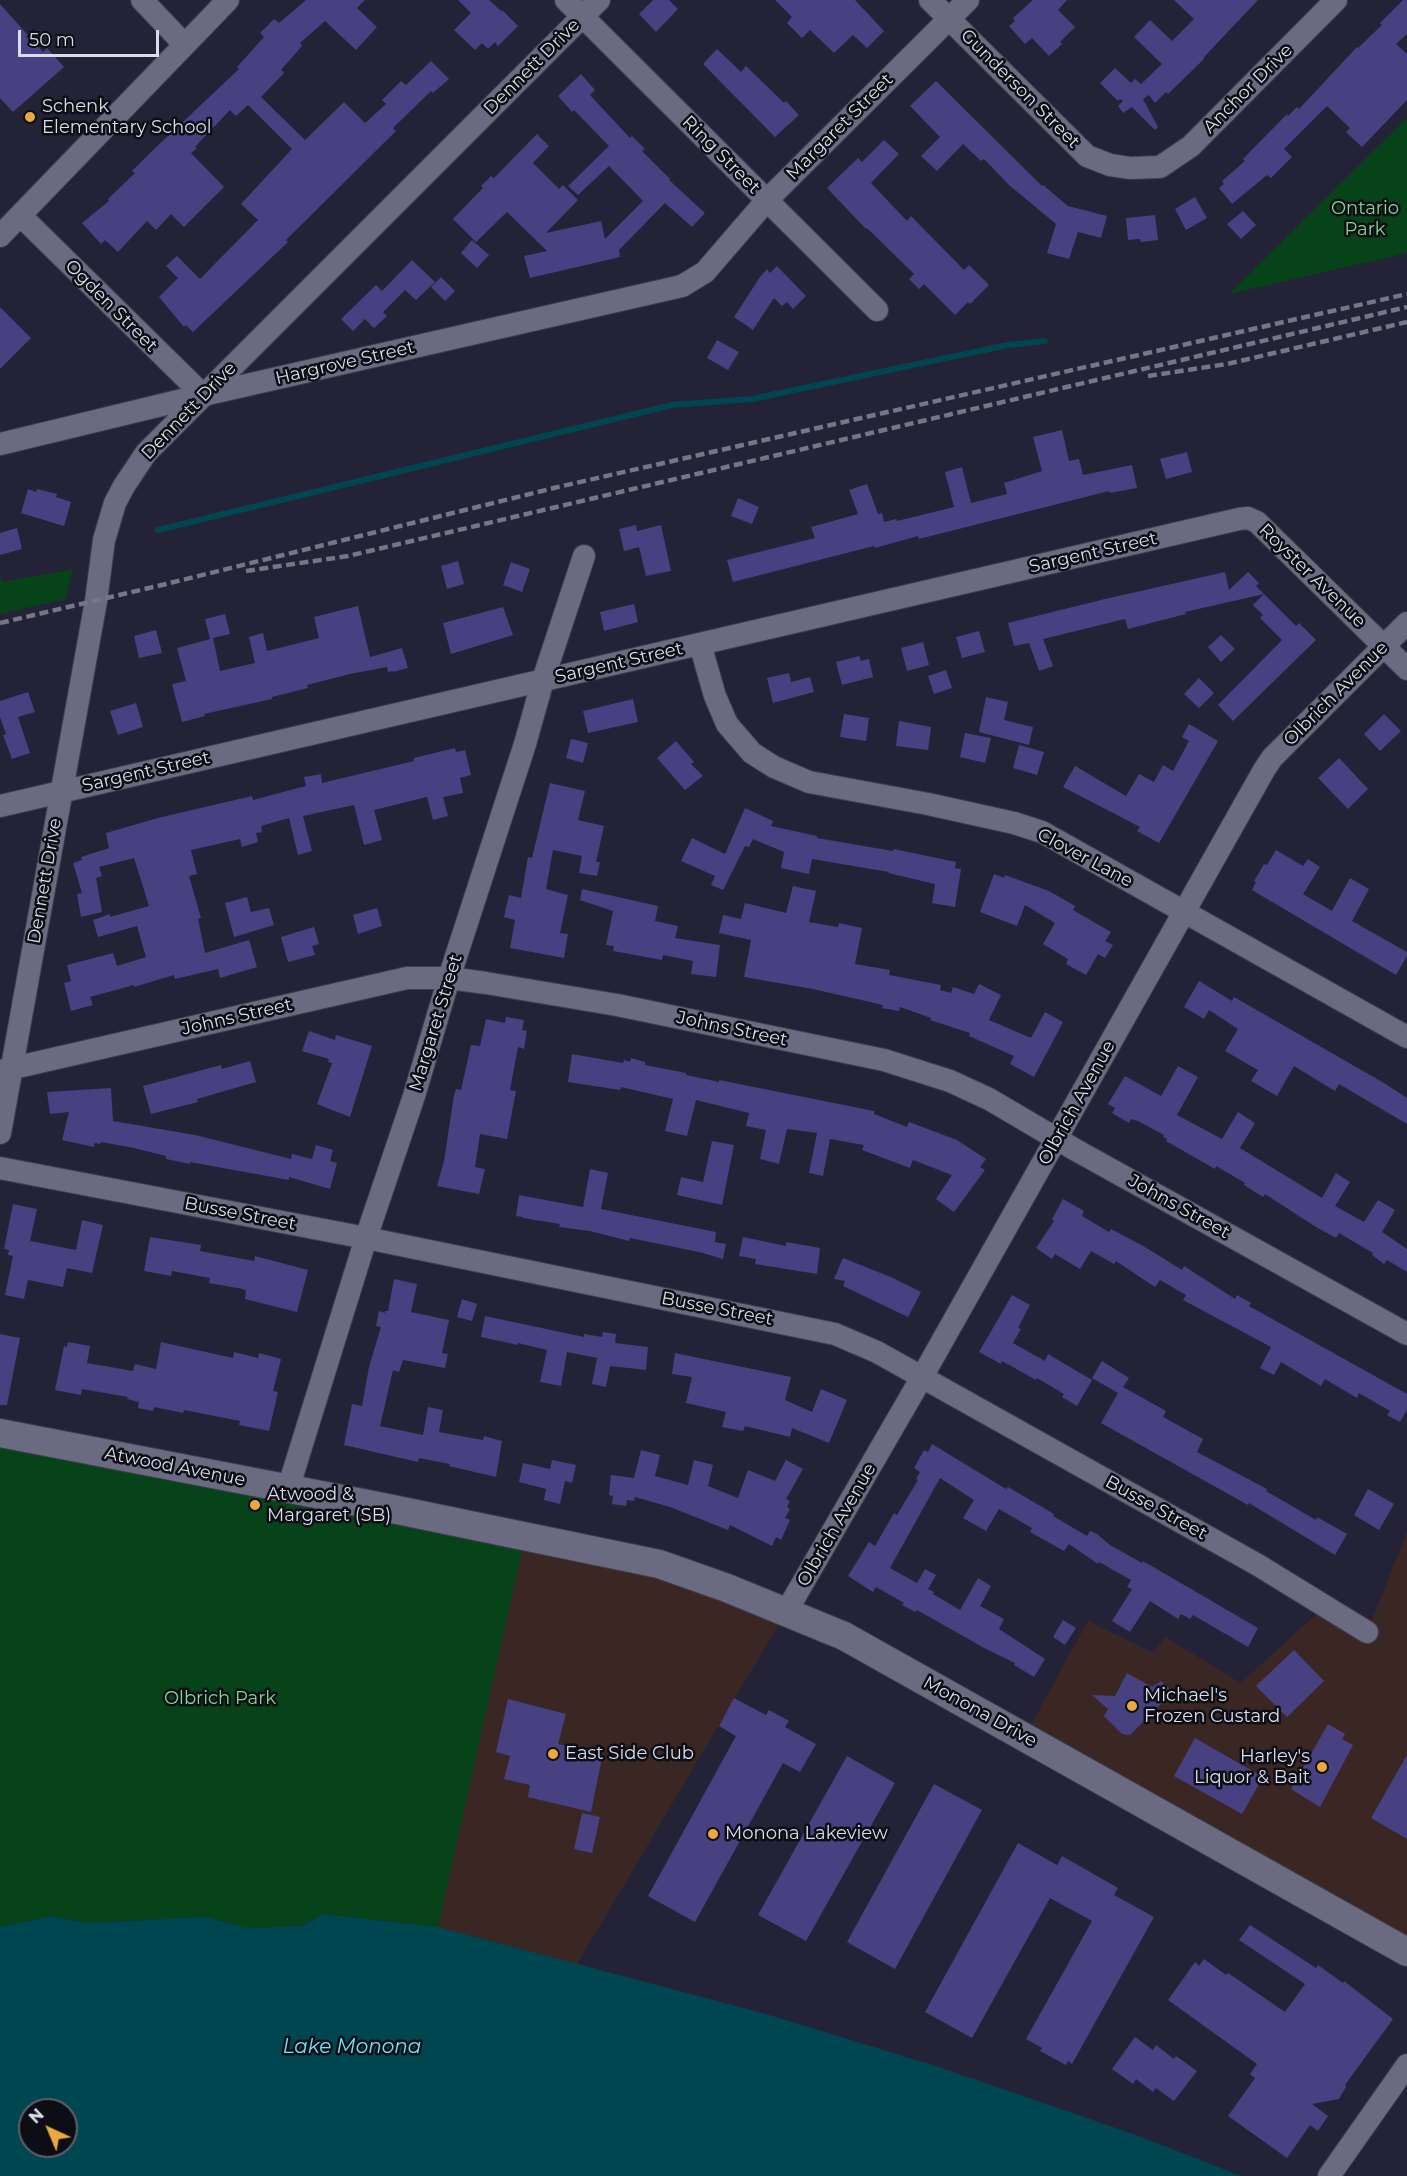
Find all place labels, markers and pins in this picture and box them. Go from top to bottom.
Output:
place label: Schenk Elementary School [42,96,212,138]
marker: Schenk Elementary School [23,110,37,124]
place label: Atwood & Margaret (SB) [267,1484,391,1526]
marker: Atwood & Margaret (SB) [248,1498,262,1512]
place label: Michael's Frozen Custard [1144,1685,1280,1728]
marker: Michael's Frozen Custard [1125,1699,1139,1713]
place label: East Side Club [565,1743,694,1765]
place label: Harley's Liquor & Bait [1194,1746,1310,1788]
marker: East Side Club [546,1747,560,1761]
marker: Harley's Liquor & Bait [1315,1760,1329,1774]
place label: Monona Lakeview [725,1823,888,1845]
marker: Monona Lakeview [706,1827,720,1841]

